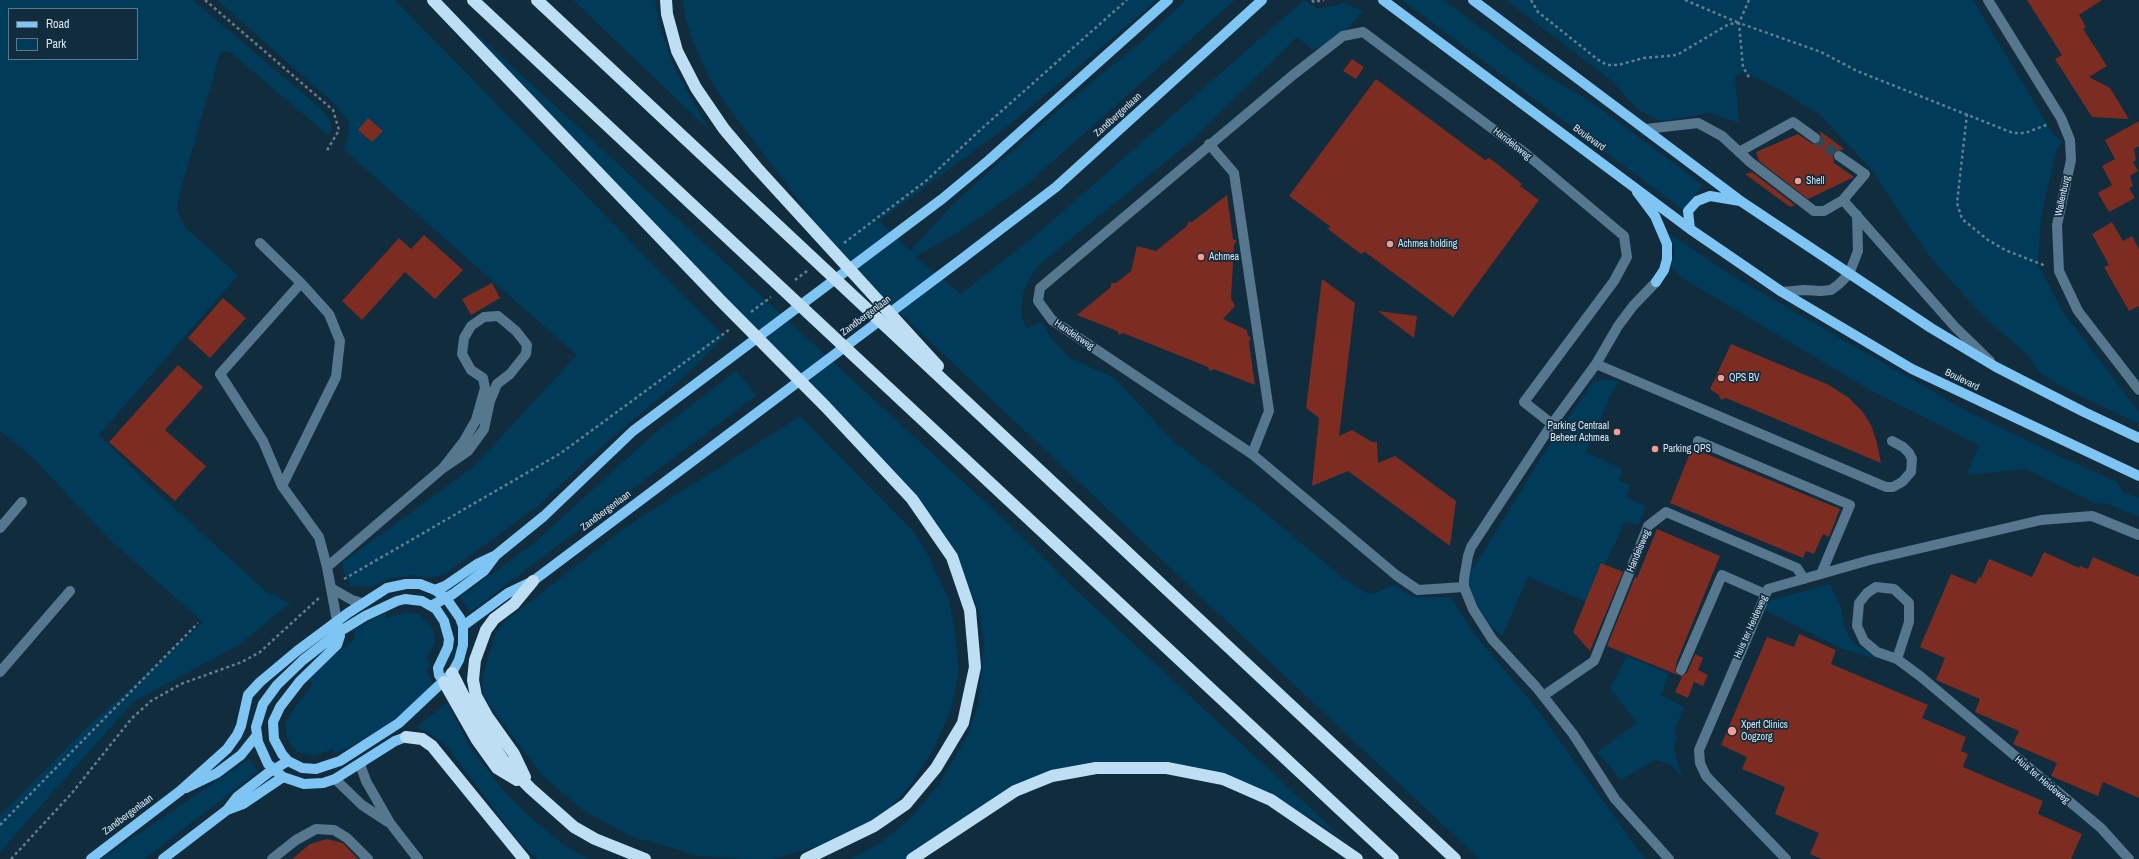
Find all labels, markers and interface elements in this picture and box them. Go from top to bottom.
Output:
legend [8,8,138,60]
text: Road [46,16,70,32]
text: Park [46,36,66,52]
street label: Zandbergenlaan [1092,91,1144,139]
street label: Boulevard [1571,122,1607,154]
street label: Handelsweg [1491,125,1533,163]
place label: Shell [1806,175,1824,187]
street label: Wallenburg [2053,175,2073,217]
marker: Shell [1793,176,1803,186]
place label: Achmea holding [1398,238,1457,250]
marker: Achmea holding [1385,239,1395,249]
place label: Achmea [1209,251,1239,263]
marker: Achmea [1196,252,1206,262]
street label: Zandbergenlaan [839,293,893,339]
street label: Handelsweg [1052,317,1096,353]
street label: Boulevard [1943,367,1981,393]
place label: QPS BV [1729,372,1760,384]
marker: QPS BV [1716,373,1726,383]
place label: Parking Centraal Beheer Achmea [1547,420,1609,444]
marker: Parking Centraal Beheer Achmea [1612,427,1622,437]
place label: Parking QPS [1663,443,1711,455]
marker: Parking QPS [1650,444,1660,454]
street label: Zandbergenlaan [579,488,633,534]
street label: Handelsweg [1625,528,1653,574]
street label: Huis ter Heideweg [1732,594,1770,660]
place label: Xpert Clinics Oogzorg [1741,719,1788,742]
marker: Xpert Clinics Oogzorg [1726,725,1738,737]
street label: Huis ter Heideweg [2012,754,2072,806]
street label: Zandbergenlaan [101,792,155,838]

